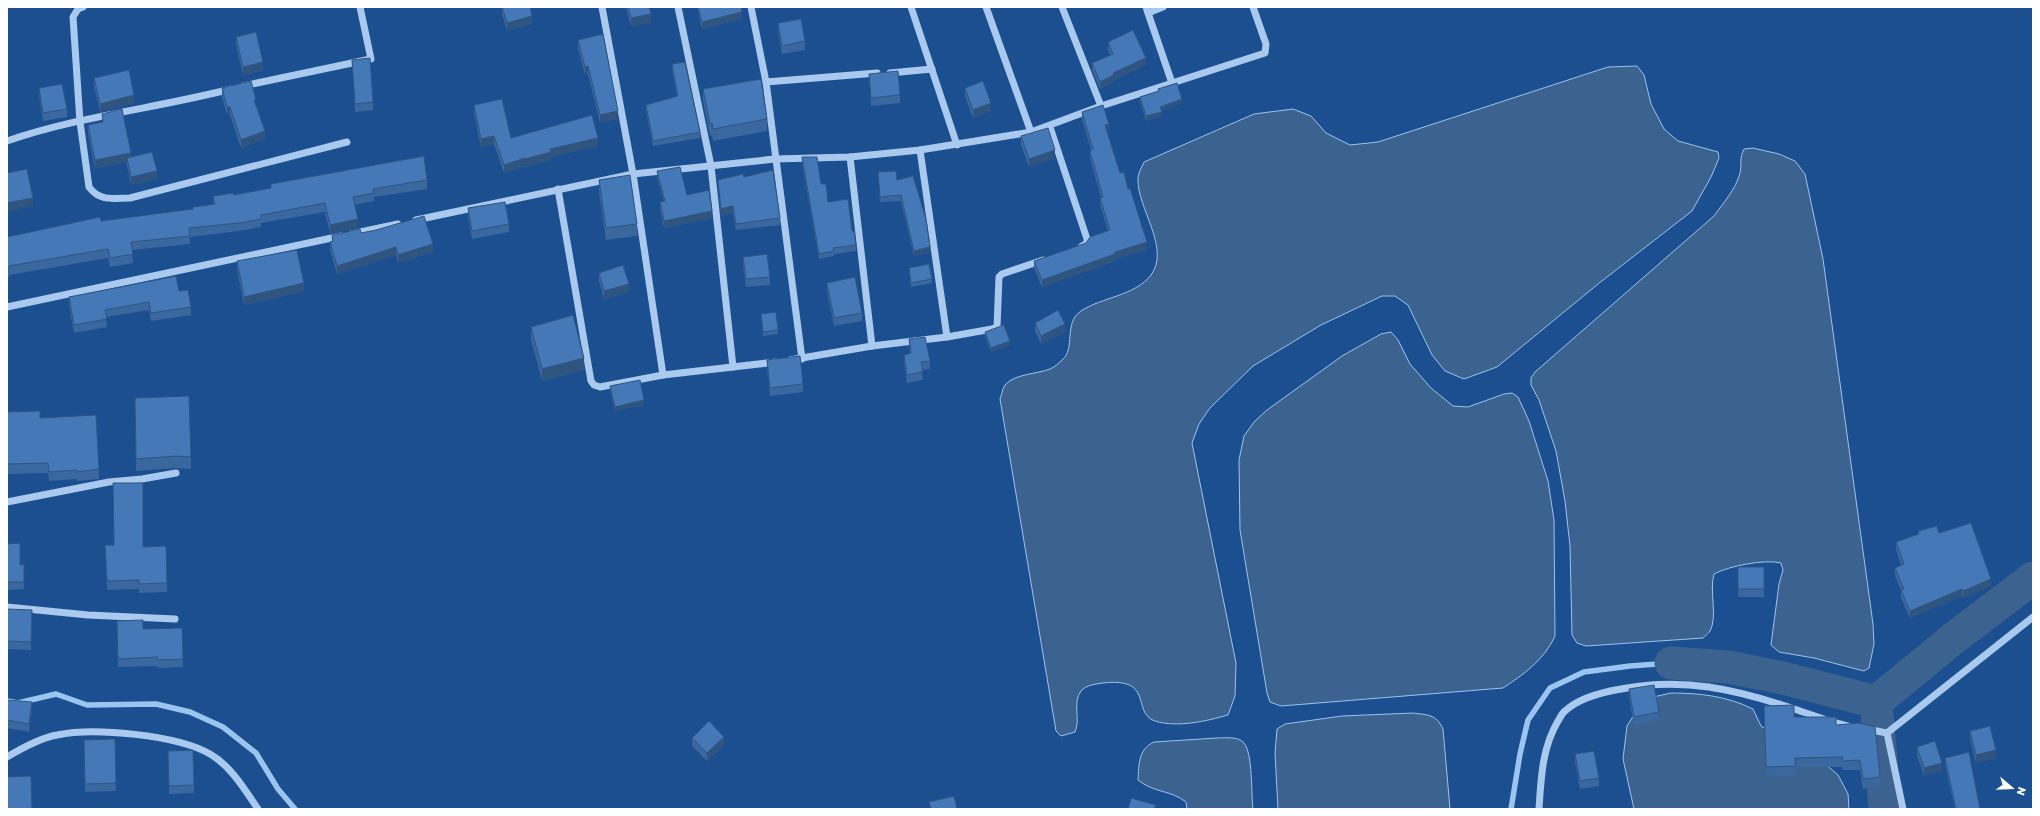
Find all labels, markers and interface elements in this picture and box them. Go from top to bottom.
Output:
north arrow [1992,768,2032,808]
text: N [2014,785,2028,797]

